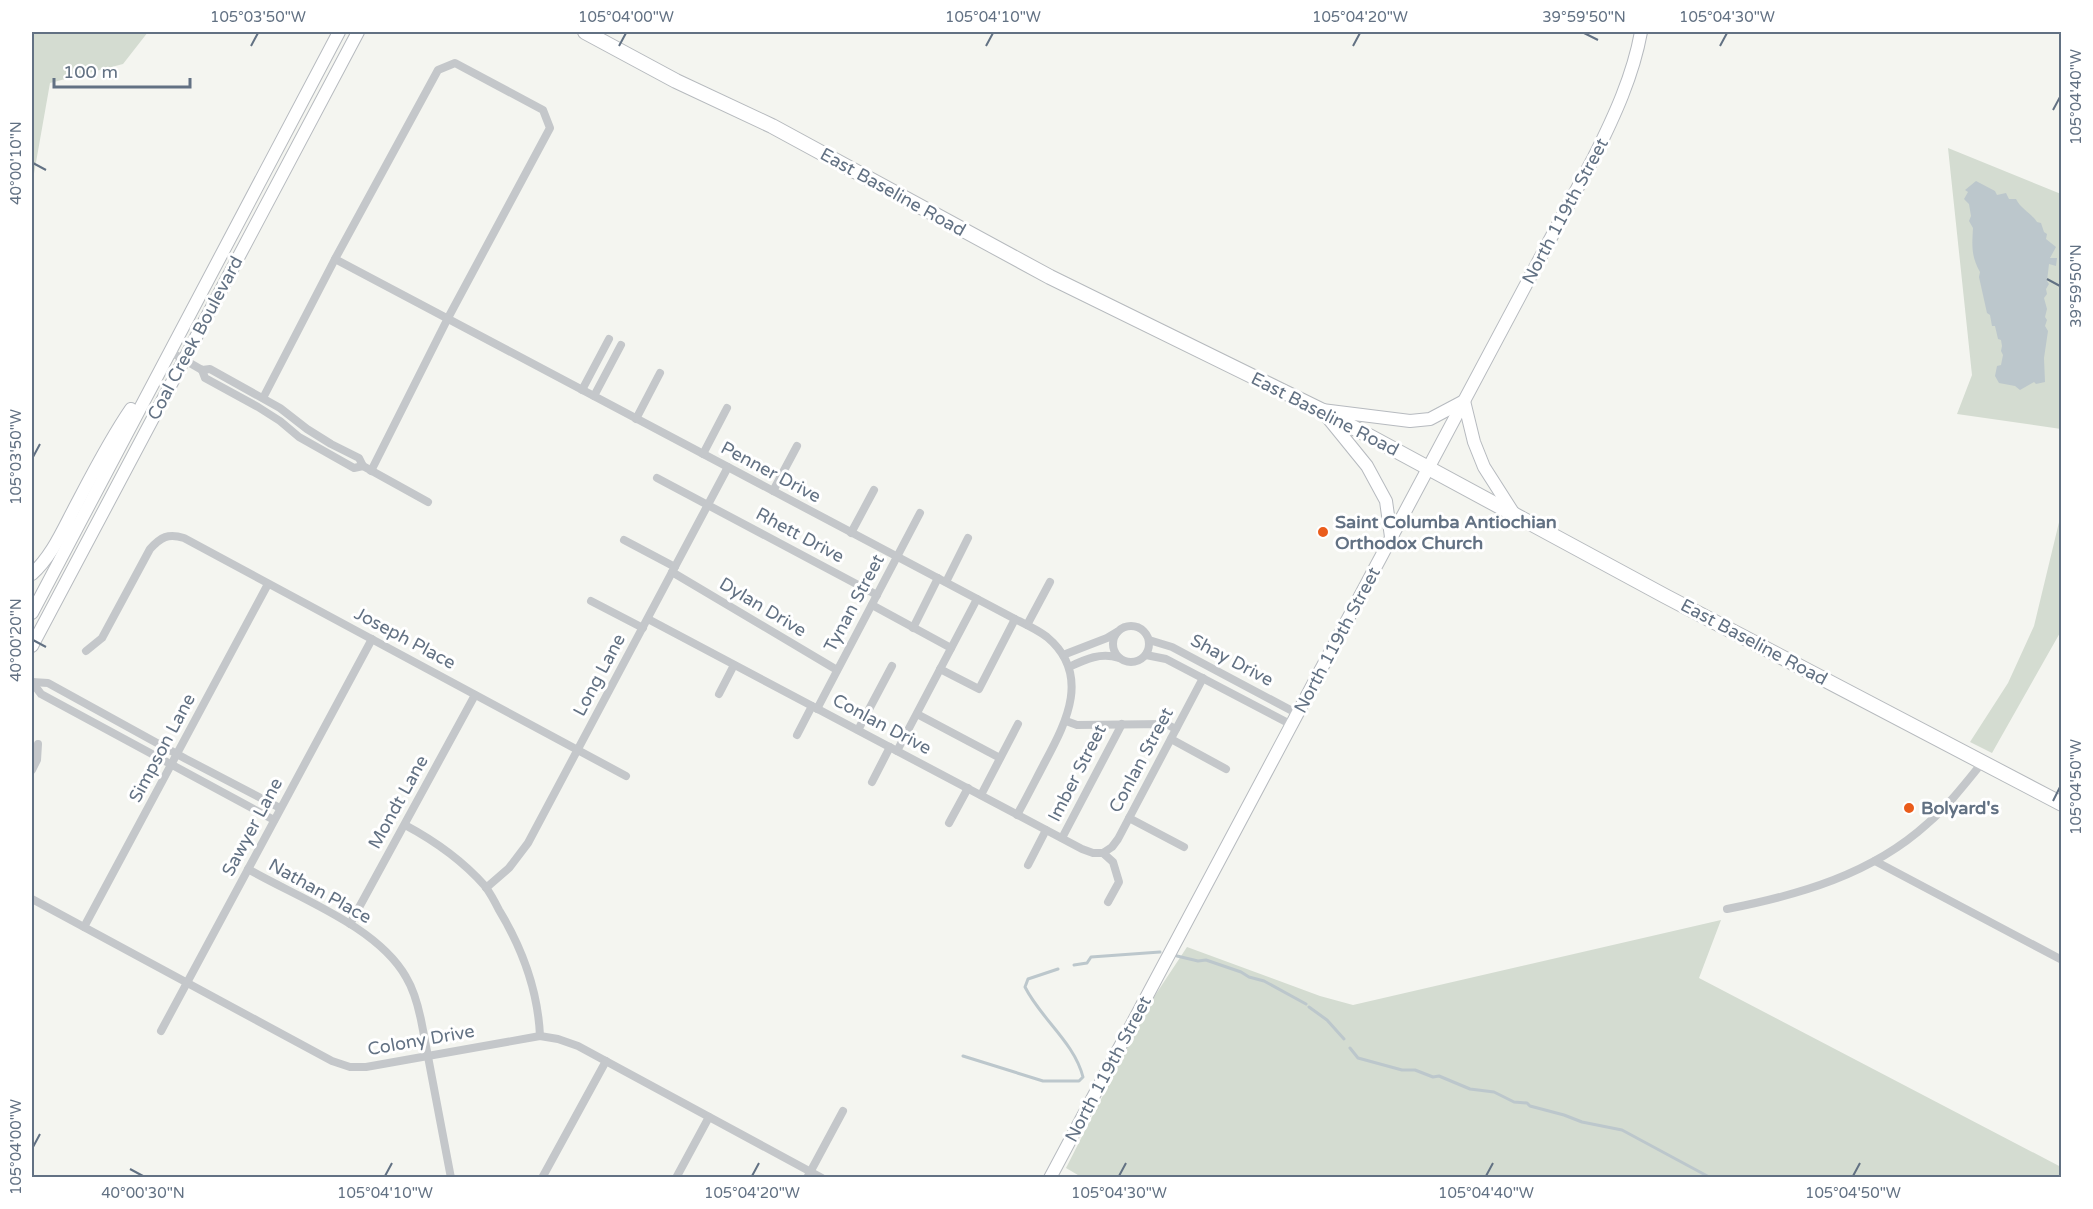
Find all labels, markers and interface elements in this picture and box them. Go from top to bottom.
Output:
text: 105°03'50"W [210,8,306,26]
text: 105°04'00"W [578,8,674,26]
text: 105°04'10"W [945,8,1041,26]
text: 105°04'20"W [1312,8,1408,26]
text: 39°59'50"N [1542,8,1626,26]
text: 105°04'30"W [1679,8,1775,26]
text: 105°04'40"W [2067,49,2085,145]
scale bar [54,51,190,89]
text: 100 m [63,61,118,83]
text: 40°00'10"N [7,121,25,205]
street label: North 119th Street [1517,134,1613,288]
street label: East Baseline Road [816,143,970,241]
text: 39°59'50"N [2067,244,2085,328]
street label: Coal Creek Boulevard [142,252,248,424]
street label: East Baseline Road [1247,367,1403,461]
text: 105°03'50"W [7,409,25,505]
street label: Penner Drive [717,436,825,508]
street label: Rhett Drive [752,503,848,567]
place label: Saint Columba Antiochian Orthodox Church [1335,511,1557,554]
marker: Saint Columba Antiochian Orthodox Church [1316,525,1330,539]
street label: Tynan Street [819,550,889,656]
street label: North 119th Street [1289,563,1385,717]
street label: Dylan Drive [715,572,811,642]
street label: East Baseline Road [1677,594,1831,690]
text: 40°00'20"N [7,598,25,682]
street label: Joseph Place [351,602,459,674]
street label: Shay Drive [1187,629,1277,691]
street label: Long Lane [568,630,630,720]
street label: Conlan Drive [829,689,935,759]
street label: Simpson Lane [124,690,200,806]
street label: Conlan Street [1104,704,1178,816]
street label: Imber Street [1043,721,1111,825]
text: 105°04'50"W [2067,739,2085,835]
street label: Mondt Lane [363,751,433,853]
street label: Sawyer Lane [217,774,287,880]
place label: Bolyard's [1921,797,1999,819]
marker: Bolyard's [1902,801,1916,815]
street label: Nathan Place [265,854,375,928]
street label: North 119th Street [1060,992,1156,1146]
street label: Colony Drive [366,1020,476,1060]
text: 105°04'00"W [7,1099,25,1195]
text: 40°00'30"N [101,1184,185,1202]
text: 105°04'10"W [337,1184,433,1202]
text: 105°04'20"W [704,1184,800,1202]
text: 105°04'30"W [1071,1184,1167,1202]
text: 105°04'40"W [1438,1184,1534,1202]
text: 105°04'50"W [1805,1184,1901,1202]

